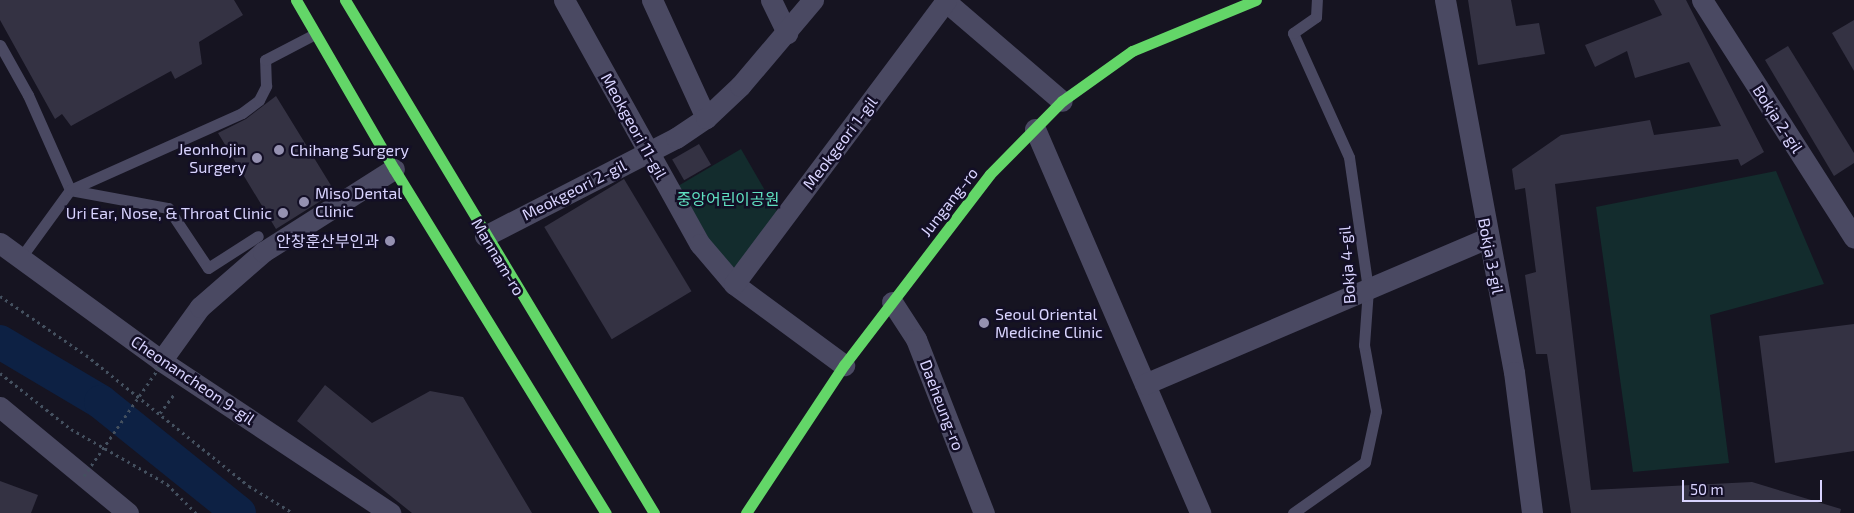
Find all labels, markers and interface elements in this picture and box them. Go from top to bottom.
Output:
street label: Meokgeori 11-gil [597,70,671,182]
street label: Bokja 2-gil [1749,81,1807,157]
street label: Meokgeori 1-gil [799,93,881,193]
place label: Jeonhojin Surgery [178,139,246,177]
place label: Chihang Surgery [290,140,409,160]
marker: Chihang Surgery [272,143,286,157]
marker: Jeonhojin Surgery [250,151,264,165]
street label: Meokgeori 2-gil [519,156,629,224]
street label: Jungang-ro [916,164,982,240]
place label: Miso Dental Clinic [315,183,402,221]
park label: 중앙어린이공원 [676,189,780,209]
marker: Miso Dental Clinic [297,195,311,209]
place label: Uri Ear, Nose, & Throat Clinic [65,203,272,223]
marker: Uri Ear, Nose, & Throat Clinic [276,206,290,220]
street label: Mannam-ro [467,215,529,299]
street label: Bokja 3-gil [1474,216,1508,296]
street label: Bokja 4-gil [1335,225,1359,305]
place label: 안창훈산부인과 [276,231,379,251]
marker: 안창훈산부인과 [383,234,397,248]
place label: Seoul Oriental Medicine Clinic [995,304,1103,342]
marker: Seoul Oriental Medicine Clinic [977,316,991,330]
street label: Cheonancheon 9-gil [127,331,259,429]
street label: Daeheung-ro [916,357,968,453]
scale bar [1684,470,1824,502]
text: 50 m [1690,480,1724,498]

